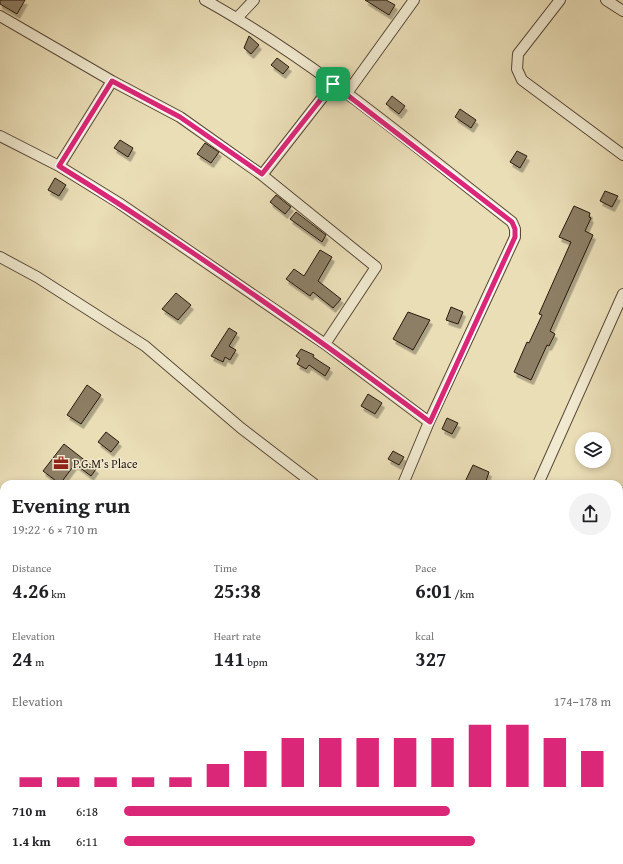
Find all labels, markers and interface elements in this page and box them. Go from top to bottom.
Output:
pin [316,67,350,101]
icon: arrive [322,73,344,95]
map controls [575,432,611,468]
button: layers [575,432,611,468]
office icon: P.G.M’s Place [52,454,70,472]
place label: P.G.M’s Place [73,455,138,472]
text: Evening run [12,489,130,521]
button: share [569,493,611,535]
text: 19:22 · 6 × 710 m [12,520,98,539]
text: Distance [12,560,51,576]
text: Time [214,560,237,576]
text: Pace [415,560,436,576]
text: 4.26 [12,576,49,605]
text: 25:38 [214,576,261,605]
text: 6:01 [415,576,452,605]
text: km [49,586,66,602]
text: /km [452,586,474,602]
text: Elevation [12,628,55,644]
text: Heart rate [214,628,261,644]
text: kcal [415,628,434,644]
text: 24 [12,644,33,673]
text: 141 [214,644,245,673]
text: 327 [415,644,446,673]
text: m [33,654,44,670]
text: bpm [245,654,268,670]
text: Elevation [12,692,63,711]
text: 174–178 m [554,692,611,711]
text: 710 m [12,802,46,821]
text: 6:18 [76,802,98,821]
text: 1.4 km [12,832,51,851]
text: 6:11 [76,832,98,851]

